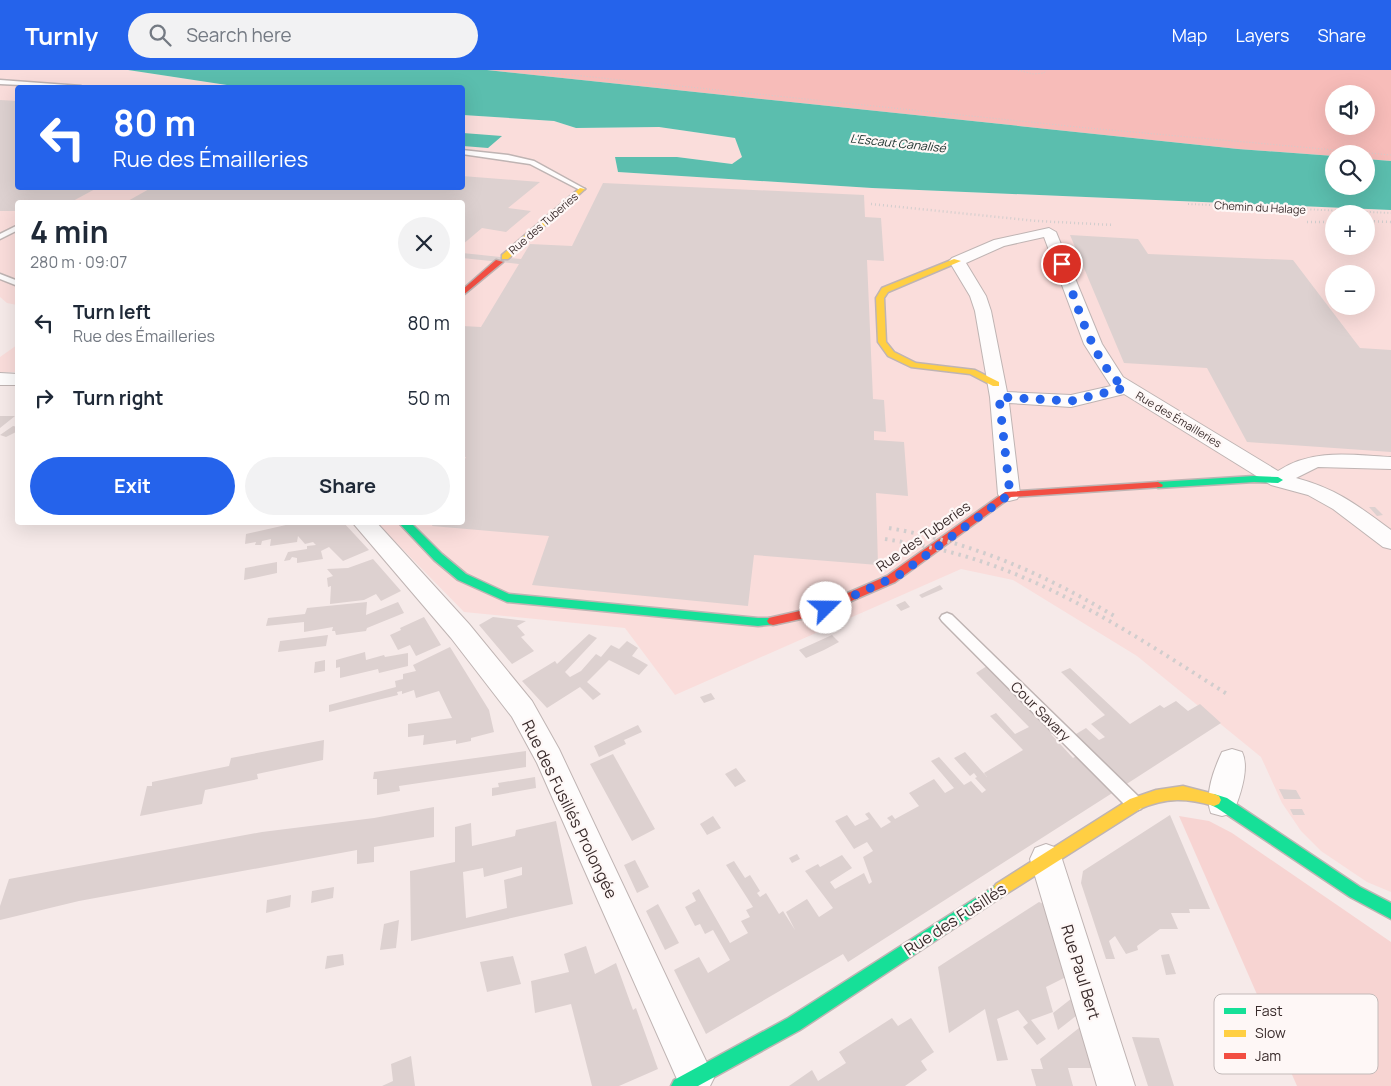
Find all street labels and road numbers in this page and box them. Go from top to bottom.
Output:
street label: Rue des Tuberies [505,189,581,257]
street label: Chemin du Halage [1214,197,1307,217]
street label: Rue des Émailleries [1133,387,1225,451]
street label: Rue des Tuberies [872,496,974,576]
street label: Cour Savary [1007,677,1076,746]
street label: Rue des Fusillés Prolongée [517,716,623,902]
street label: Rue des Fusillés [900,878,1010,960]
street label: Rue Paul Bert [1056,922,1106,1022]

